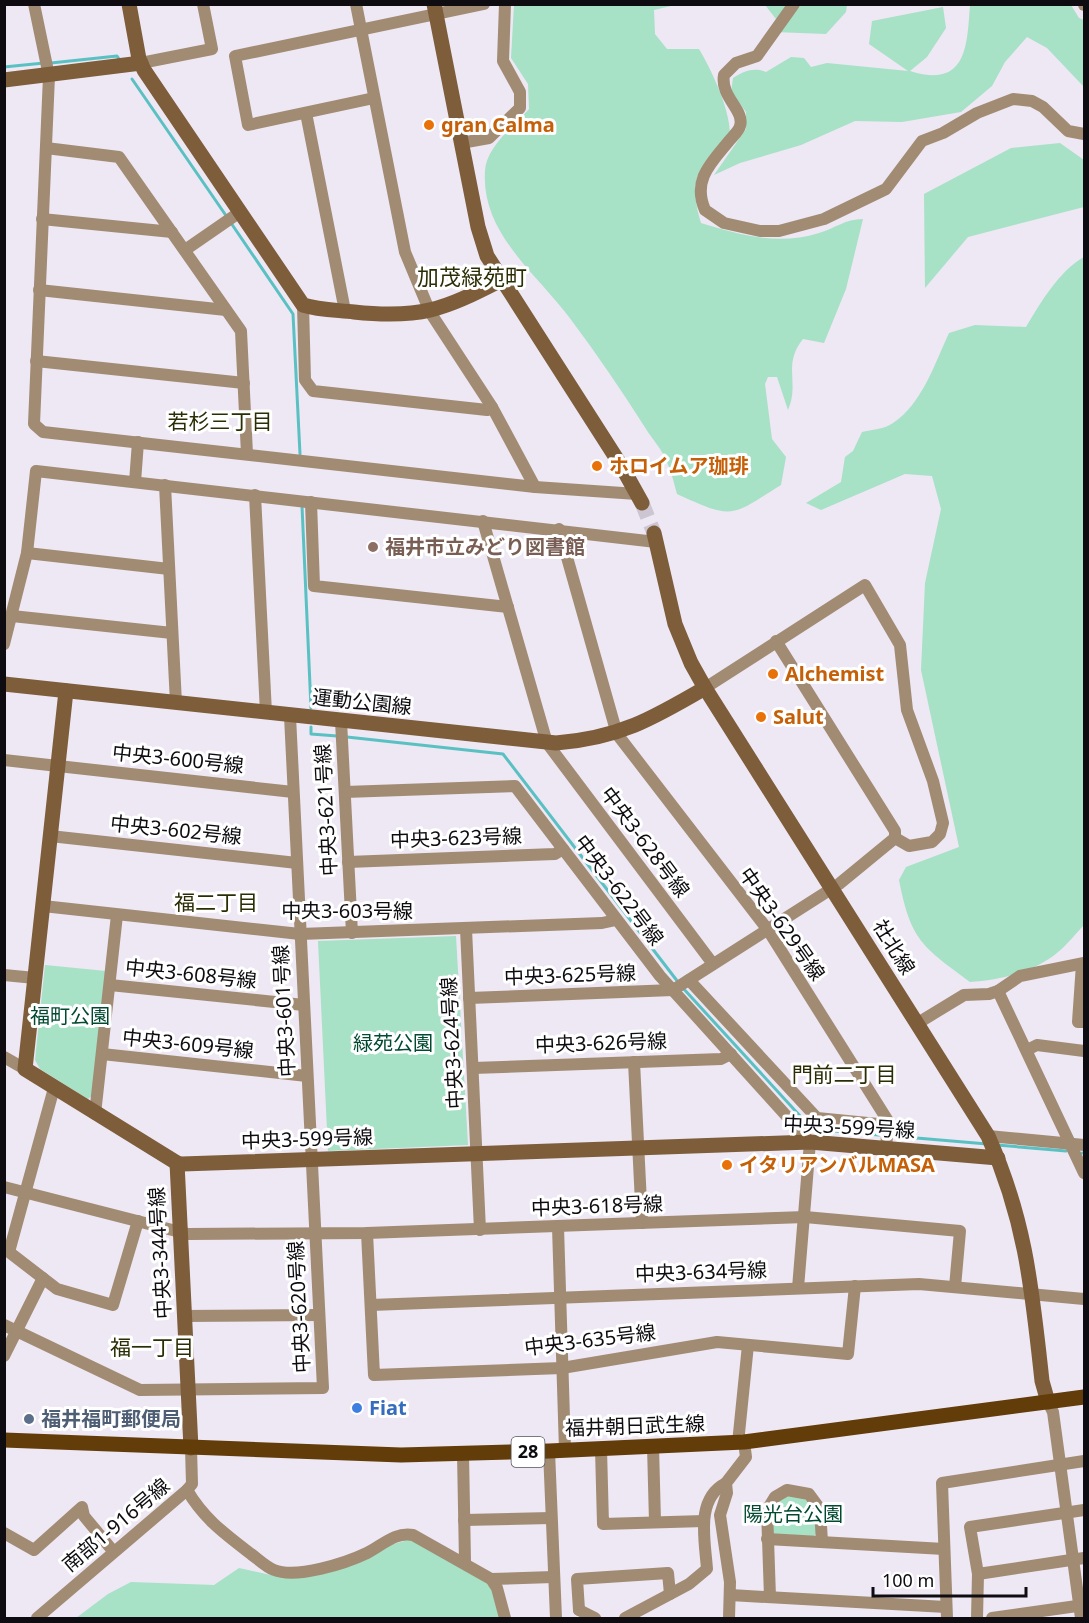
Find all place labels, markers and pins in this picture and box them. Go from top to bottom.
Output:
place label: gran Calma [441,111,555,138]
marker: gran Calma [422,118,436,132]
place label: ホロイムア珈琲 [609,452,749,479]
marker: ホロイムア珈琲 [590,459,604,473]
place label: 福井市立みどり図書館 [385,533,585,560]
marker: 福井市立みどり図書館 [366,540,380,554]
place label: Alchemist [785,660,885,687]
marker: Alchemist [766,667,780,681]
place label: Salut [773,703,824,730]
marker: Salut [754,710,768,724]
place label: イタリアンバルMASA [739,1151,935,1178]
marker: イタリアンバルMASA [720,1158,734,1172]
place label: Fiat [369,1394,407,1421]
marker: Fiat [350,1401,364,1415]
place label: 福井福町郵便局 [41,1405,181,1432]
marker: 福井福町郵便局 [22,1412,36,1426]

